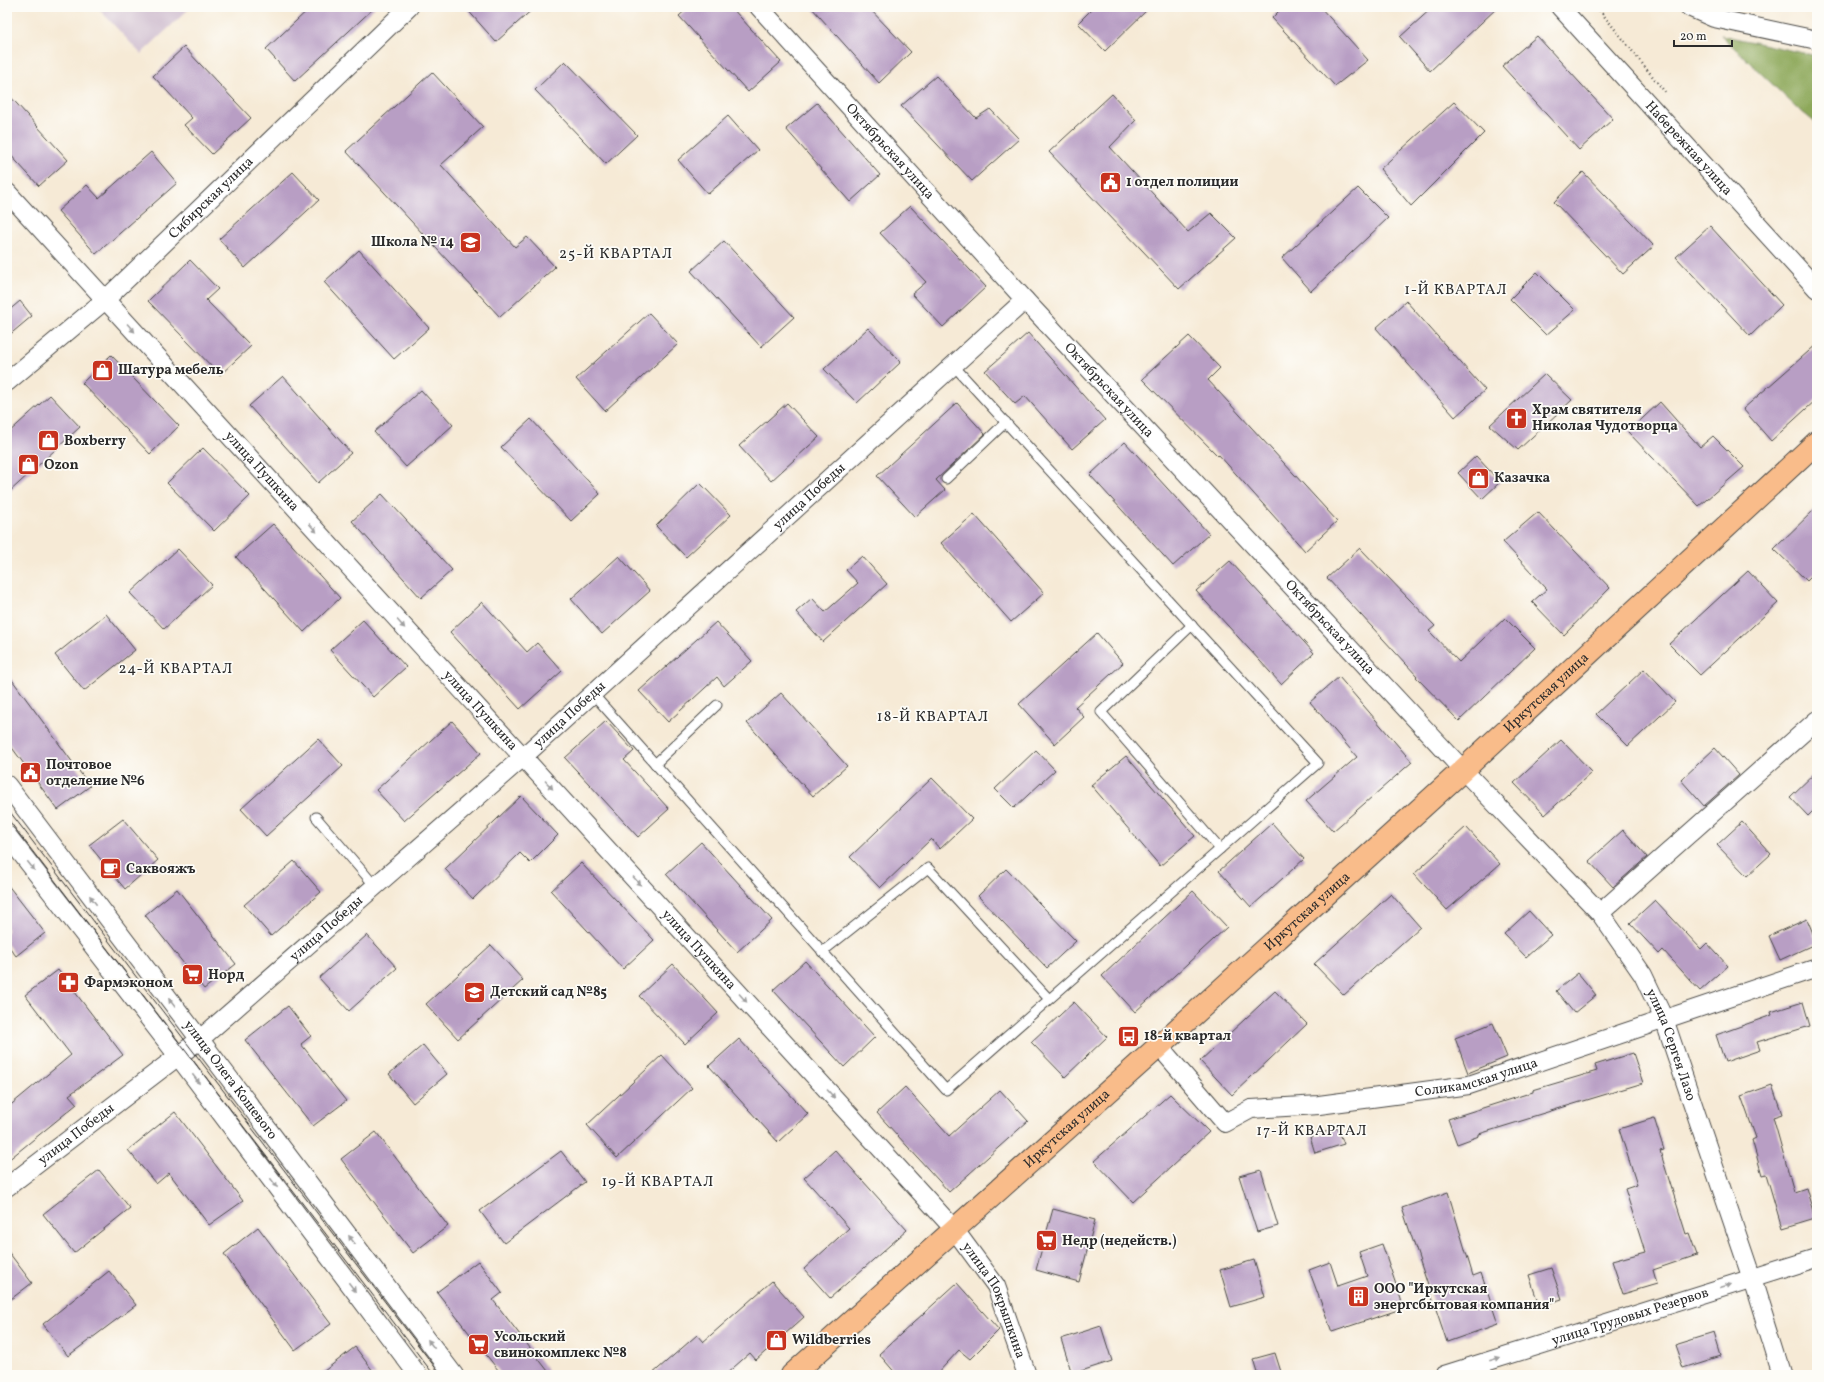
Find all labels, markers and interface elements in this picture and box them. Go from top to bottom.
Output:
scale bar [1674,22,1732,48]
text: 20 m [1680,29,1707,45]
street label: Набережная улица [1641,97,1737,200]
street label: Октябрьская улица [841,99,939,204]
street label: Сибирская улица [164,152,258,243]
public building icon: 1 отдел полиции [1097,169,1123,195]
place label: 1 отдел полиции [1126,173,1238,192]
school or university icon: Школа № 14 [457,229,483,255]
place label: Школа № 14 [371,233,455,252]
district label: 25-Й КВАРТАЛ [559,244,673,265]
district label: 1-Й КВАРТАЛ [1404,280,1508,301]
one-way arrow [127,323,136,334]
street label: Октябрьская улица [1060,338,1158,442]
shop icon: Шатура мебель [89,357,115,383]
place label: Шатура мебель [118,361,224,380]
place label: Храм святителя Николая Чудотворца [1532,401,1678,436]
church icon: Храм святителя Николая Чудотворца [1504,405,1530,431]
street label: улица Пушкина [220,427,303,515]
shop icon: Boxberry [36,428,62,454]
place label: Boxberry [64,432,126,451]
shop icon: Ozon [16,452,42,478]
place label: Ozon [44,456,79,475]
street label: улица Победы [769,459,849,534]
shop icon: Казачка [1466,465,1492,491]
place label: Казачка [1494,469,1551,488]
one-way arrow [309,523,318,533]
street label: Октябрьская улица [1281,575,1379,679]
one-way arrow [396,619,406,629]
street label: Иркутская улица [1499,648,1593,737]
district label: 24-Й КВАРТАЛ [119,659,233,680]
street label: улица Пушкина [439,666,522,755]
street label: улица Победы [529,677,610,752]
district label: 18-Й КВАРТАЛ [877,707,989,728]
place label: Почтовое отделение №6 [46,756,145,791]
public building icon: Почтовое отделение №6 [18,760,44,786]
one-way arrow [544,781,553,790]
cafe icon: Саквояжъ [98,856,124,882]
one-way arrow [27,860,35,871]
place label: Саквояжъ [126,860,196,879]
street label: Иркутская улица [1260,867,1354,956]
one-way arrow [632,876,641,887]
street label: улица Победы [286,891,367,966]
one-way arrow [89,894,98,905]
street label: улица Пушкина [657,905,740,994]
supermarket icon: Норд [180,962,206,988]
place label: Норд [208,966,245,985]
pharmacy icon: Фармэконом [56,970,82,996]
place label: Фармэконом [84,974,173,993]
school or university icon: Детский сад №85 [462,979,488,1005]
place label: Детский сад №85 [490,983,607,1002]
street label: улица Сергея Лазо [1641,985,1700,1103]
one-way arrow [738,993,748,1003]
one-way arrow [167,998,176,1009]
street label: улица Олега Кошевого [179,1016,282,1143]
bus stop icon: 18-й квартал [1116,1023,1142,1049]
place label: 18-й квартал [1144,1027,1231,1046]
street label: Соликамская улица [1414,1053,1540,1102]
one-way arrow [192,1074,200,1085]
street label: Иркутская улица [1019,1085,1114,1173]
one-way arrow [826,1089,835,1099]
street label: улица Победы [34,1099,118,1169]
district label: 17-Й КВАРТАЛ [1256,1121,1368,1142]
district label: 19-Й КВАРТАЛ [602,1172,714,1193]
one-way arrow [270,1178,278,1189]
supermarket icon: Недр (недейств.) [1034,1228,1060,1254]
place label: Недр (недейств.) [1062,1232,1177,1251]
one-way arrow [348,1235,356,1246]
street label: улица Покрышкина [957,1238,1030,1361]
place label: ООО "Иркутская энергсбытовая компания" [1374,1280,1554,1315]
one-way arrow [348,1282,356,1292]
street label: улица Трудовых Резервов [1549,1283,1711,1350]
building icon: ООО "Иркутская энергсбытовая компания" [1346,1284,1372,1310]
one-way arrow [1720,1284,1732,1290]
shop icon: Wildberries [763,1327,789,1353]
place label: Усольский свинокомплекс №8 [494,1328,627,1363]
place label: Wildberries [792,1331,871,1350]
supermarket icon: Усольский свинокомплекс №8 [465,1332,491,1358]
one-way arrow [427,1339,435,1349]
one-way arrow [1489,1356,1501,1362]

